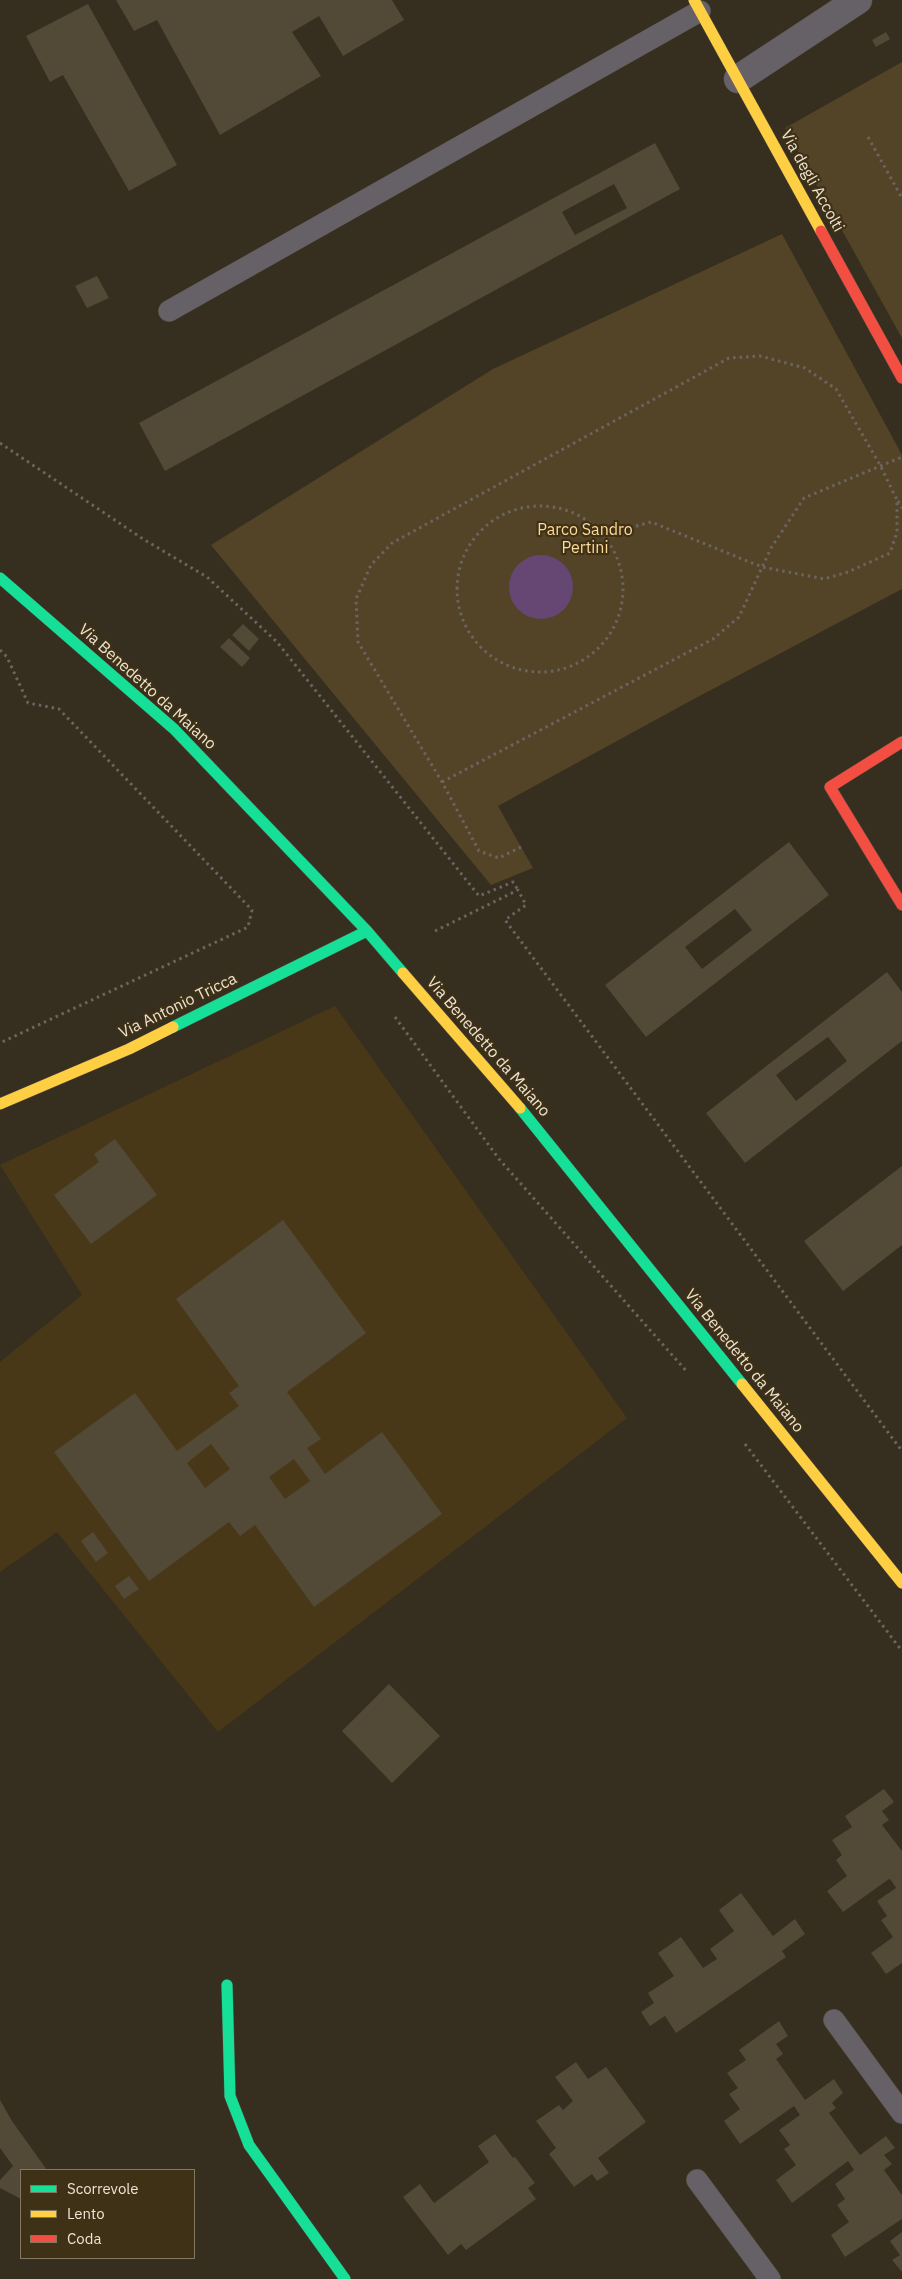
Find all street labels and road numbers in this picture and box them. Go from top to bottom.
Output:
street label: Via degli Accolti [776,127,848,235]
street label: Via Benedetto da Maiano [74,620,220,754]
street label: Via Antonio Tricca [116,969,240,1043]
street label: Via Benedetto da Maiano [422,973,554,1121]
street label: Via Benedetto da Maiano [680,1286,808,1436]

